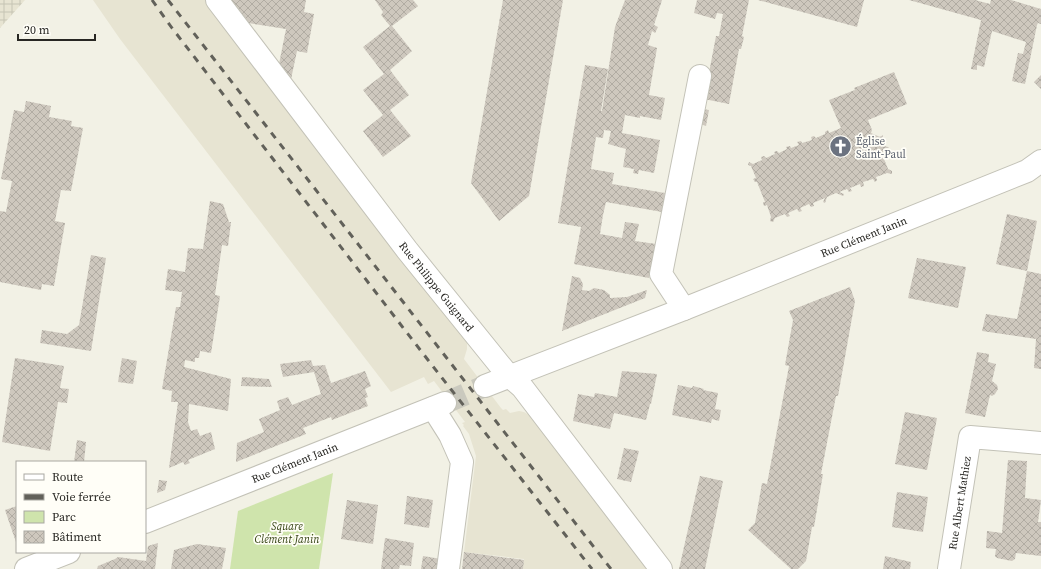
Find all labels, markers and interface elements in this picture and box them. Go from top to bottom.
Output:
scale bar [18,16,95,42]
text: 20 m [24,22,50,38]
church icon: Église Saint-Paul [827,134,853,160]
place label: Église Saint-Paul [856,134,906,162]
street label: Rue Clément Janin [818,213,909,261]
street label: Rue Philippe Guignard [395,239,477,335]
street label: Rue Clément Janin [249,439,341,487]
street label: Rue Albert Mathiez [945,455,975,551]
legend [16,461,146,553]
text: Route [52,469,83,485]
text: Voie ferrée [52,489,111,505]
text: Parc [52,509,76,525]
park label: Square Clément Janin [255,519,320,547]
text: Bâtiment [52,529,101,545]

